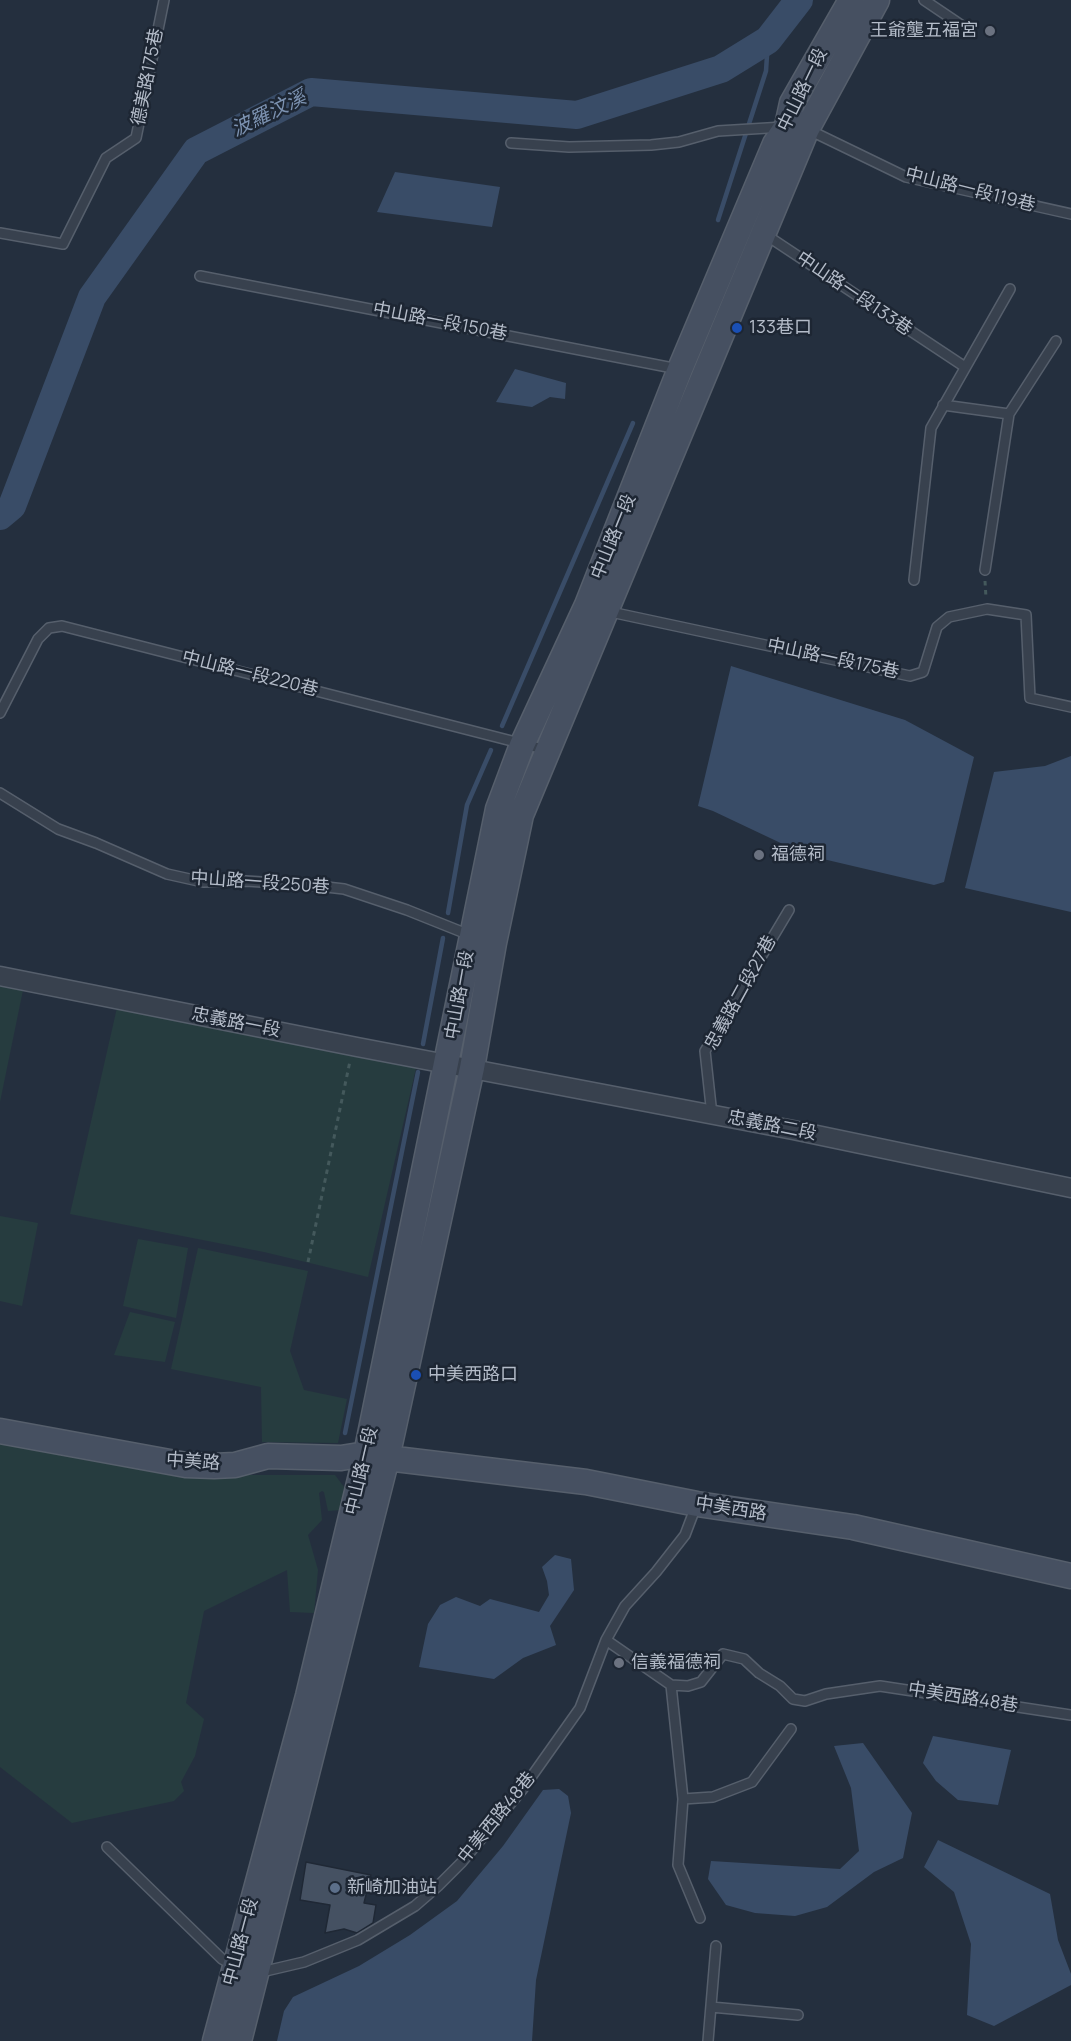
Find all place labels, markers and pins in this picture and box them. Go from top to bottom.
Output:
place label: 王爺壟五福宮 [870,20,978,42]
marker: 王爺壟五福宮 [983,24,997,38]
place label: 133巷口 [749,317,812,339]
marker: 133巷口 [730,321,744,335]
place label: 福德祠 [771,844,825,866]
marker: 福德祠 [752,848,766,862]
place label: 中美西路口 [428,1364,518,1386]
marker: 中美西路口 [409,1368,423,1382]
place label: 信義福德祠 [631,1652,721,1674]
marker: 信義福德祠 [612,1656,626,1670]
place label: 新崎加油站 [347,1877,437,1899]
marker: 新崎加油站 [328,1881,342,1895]

